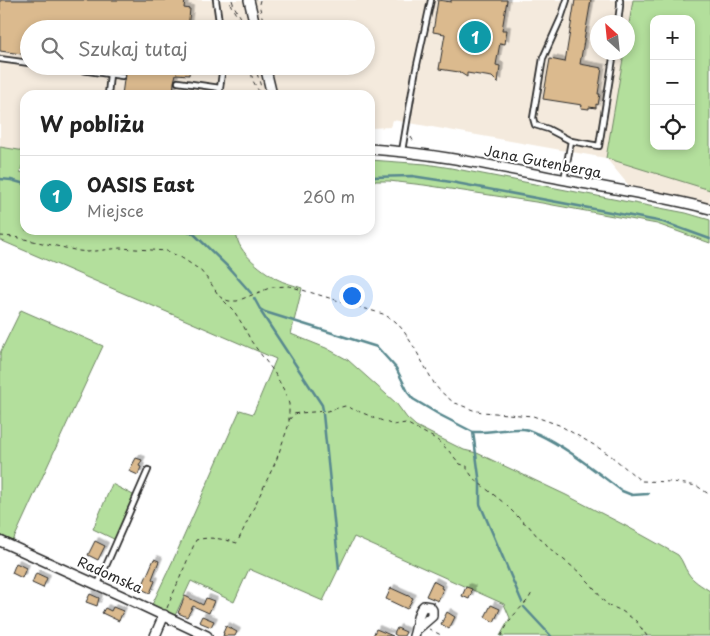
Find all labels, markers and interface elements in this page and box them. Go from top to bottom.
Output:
north arrow [590,15,635,60]
map controls [650,15,695,150]
button: + [650,15,695,60]
pin: 1 [459,18,491,56]
search box [20,20,375,75]
icon: search [38,34,66,62]
text: Szukaj tutaj [78,34,188,62]
button: − [650,60,695,105]
button: locate [650,105,695,150]
text: W pobliżu [40,107,145,139]
street label: Jana Gutenberga [483,140,604,183]
text: OASIS East [87,170,195,198]
text: 1 [52,184,60,208]
text: 260 m [303,184,355,208]
text: Miejsce [87,198,144,222]
your location [339,283,365,309]
street label: Radomska [74,551,147,598]

